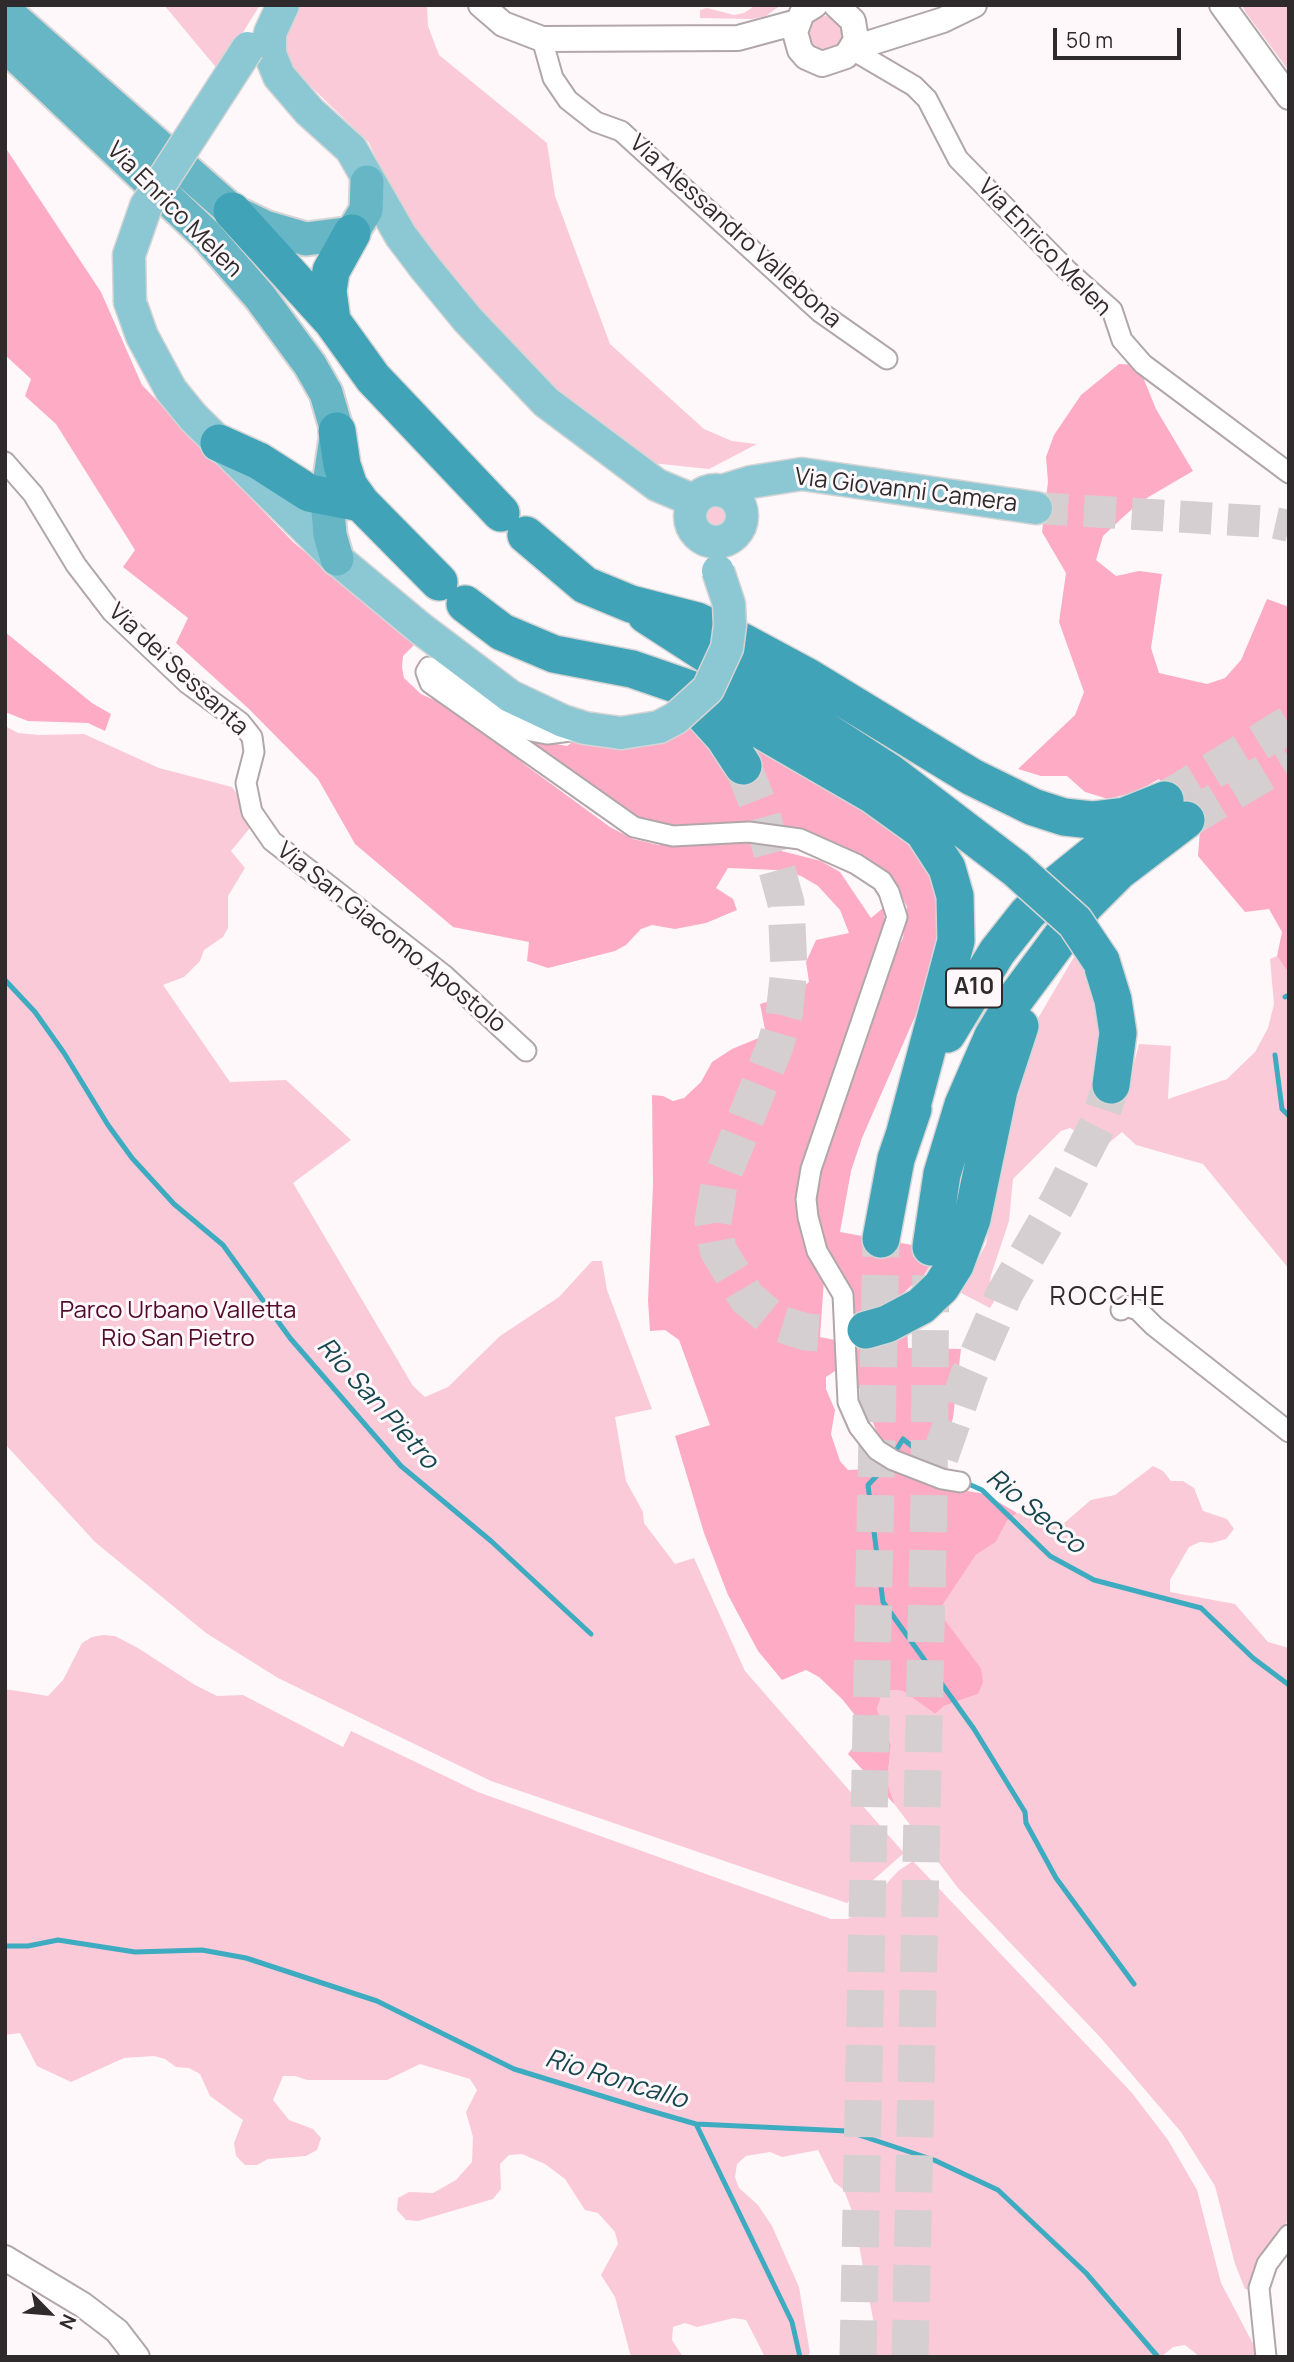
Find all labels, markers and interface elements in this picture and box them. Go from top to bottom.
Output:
scale bar [1056,14,1184,58]
text: 50 m [1066,26,1113,54]
street label: Via Alessandro Vallebona [623,129,847,335]
street label: Via Enrico Melen [100,136,248,284]
street label: Via Enrico Melen [971,173,1117,323]
street label: Via Giovanni Camera [793,463,1019,519]
street label: Via dei Sessanta [102,598,254,742]
street label: Via San Giacomo Apostolo [271,837,511,1039]
road number: A10 [946,968,1002,1007]
district label: ROCCHE [1050,1282,1166,1314]
park label: Parco Urbano Valletta Rio San Pietro [60,1297,296,1353]
water label: Rio San Pietro [310,1332,444,1476]
water label: Rio Secco [979,1463,1091,1561]
water label: Rio Roncallo [541,2044,691,2116]
north arrow [14,2278,84,2348]
text: N [53,2310,83,2334]

